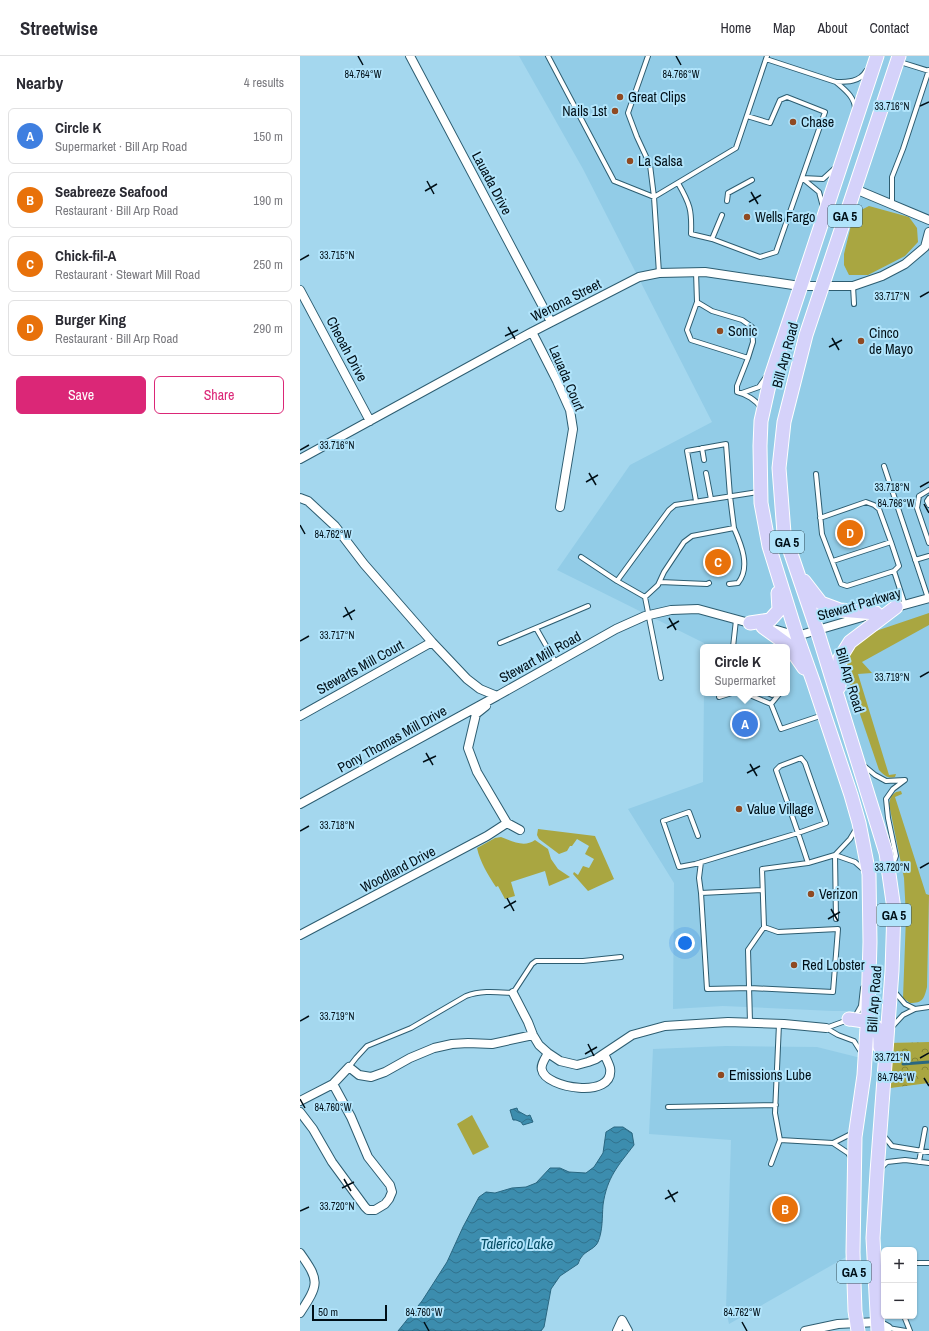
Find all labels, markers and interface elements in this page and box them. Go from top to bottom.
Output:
text: Streetwise [20,15,98,41]
text: Home [720,19,751,37]
text: Map [773,19,795,37]
text: About [817,19,847,37]
text: Contact [869,19,909,37]
text: 84.764°W [345,68,382,81]
text: 84.766°W [663,68,700,81]
text: Nearby [16,71,63,94]
text: 4 results [244,74,284,91]
place label: Great Clips [628,88,686,106]
marker: Great Clips [615,92,625,102]
text: 33.716°N [875,100,910,113]
place label: Nails 1st [562,102,607,120]
marker: Nails 1st [610,106,620,116]
place label: Chase [801,113,834,131]
text: Circle K [55,117,102,138]
marker: Chase [788,117,798,127]
text: A [26,128,34,145]
text: 150 m [253,128,283,145]
text: Supermarket · Bill Arp Road [55,138,187,155]
street label: Lauada Drive [468,148,516,218]
place label: La Salsa [638,152,683,170]
marker: La Salsa [625,156,635,166]
text: Seabreeze Seafood [55,181,168,202]
text: B [26,192,34,209]
text: 190 m [253,192,283,209]
text: Restaurant · Bill Arp Road [55,202,178,219]
road number: GA 5 [828,205,862,227]
place label: Wells Fargo [755,208,815,226]
marker: Wells Fargo [742,212,752,222]
text: Chick-fil-A [55,245,117,266]
text: 33.715°N [320,249,355,262]
text: C [26,256,34,273]
text: 250 m [253,256,283,273]
text: Restaurant · Stewart Mill Road [55,266,200,283]
street label: Wenona Street [528,275,604,325]
text: 33.717°N [875,290,910,303]
text: Burger King [55,309,126,330]
street label: Cheoah Drive [322,314,372,384]
text: D [26,320,34,337]
text: 290 m [253,320,283,337]
street label: Bill Arp Road [768,320,802,390]
place label: Sonic [728,322,758,340]
place label: Cinco de Mayo [869,324,913,358]
marker: Sonic [715,326,725,336]
text: Restaurant · Bill Arp Road [55,330,178,347]
marker: Cinco de Mayo [856,336,866,346]
street label: Lauada Court [545,342,589,414]
button: Save [16,376,146,414]
button: Share [154,376,284,414]
text: 33.716°N [320,439,355,452]
text: 33.718°N [875,481,910,494]
text: 84.766°W [878,497,915,510]
pin: D [837,518,863,548]
text: 84.762°W [315,528,352,541]
road number: GA 5 [770,531,804,553]
pin: C [705,547,731,577]
street label: Stewart Parkway [815,583,903,625]
street label: Stewart Mill Road [496,627,584,687]
text: 33.717°N [320,629,355,642]
street label: Stewarts Mill Court [313,636,407,698]
popup [700,644,790,696]
street label: Bill Arp Road [832,645,868,715]
text: Circle K [714,651,761,672]
text: 33.719°N [875,671,910,684]
text: Supermarket [714,672,776,689]
street label: Pony Thomas Mill Drive [334,701,450,777]
pin: A [732,709,758,739]
place label: Value Village [747,800,814,818]
marker: Value Village [734,804,744,814]
text: 33.718°N [320,819,355,832]
street label: Woodland Drive [358,842,438,896]
text: 33.720°N [875,861,910,874]
place label: Verizon [819,885,858,903]
marker: Verizon [806,889,816,899]
road number: GA 5 [877,904,911,926]
your location [675,933,695,953]
place label: Red Lobster [802,956,865,974]
marker: Red Lobster [789,960,799,970]
street label: Bill Arp Road [863,965,885,1033]
text: 33.719°N [320,1010,355,1023]
text: 33.721°N [875,1051,910,1064]
place label: Emissions Lube [729,1066,811,1084]
marker: Emissions Lube [716,1070,726,1080]
text: 84.764°W [878,1071,915,1084]
text: 84.760°W [315,1101,352,1114]
pin: B [772,1194,798,1224]
text: 33.720°N [320,1200,355,1213]
water label: Talerico Lake [481,1233,554,1254]
map controls [881,1247,917,1319]
button: + [881,1247,917,1283]
road number: GA 5 [837,1261,871,1283]
button: − [881,1283,917,1319]
scale bar [312,1303,387,1322]
text: 50 m [318,1305,338,1319]
text: 84.760°W [406,1306,443,1319]
text: 84.762°W [724,1306,761,1319]

